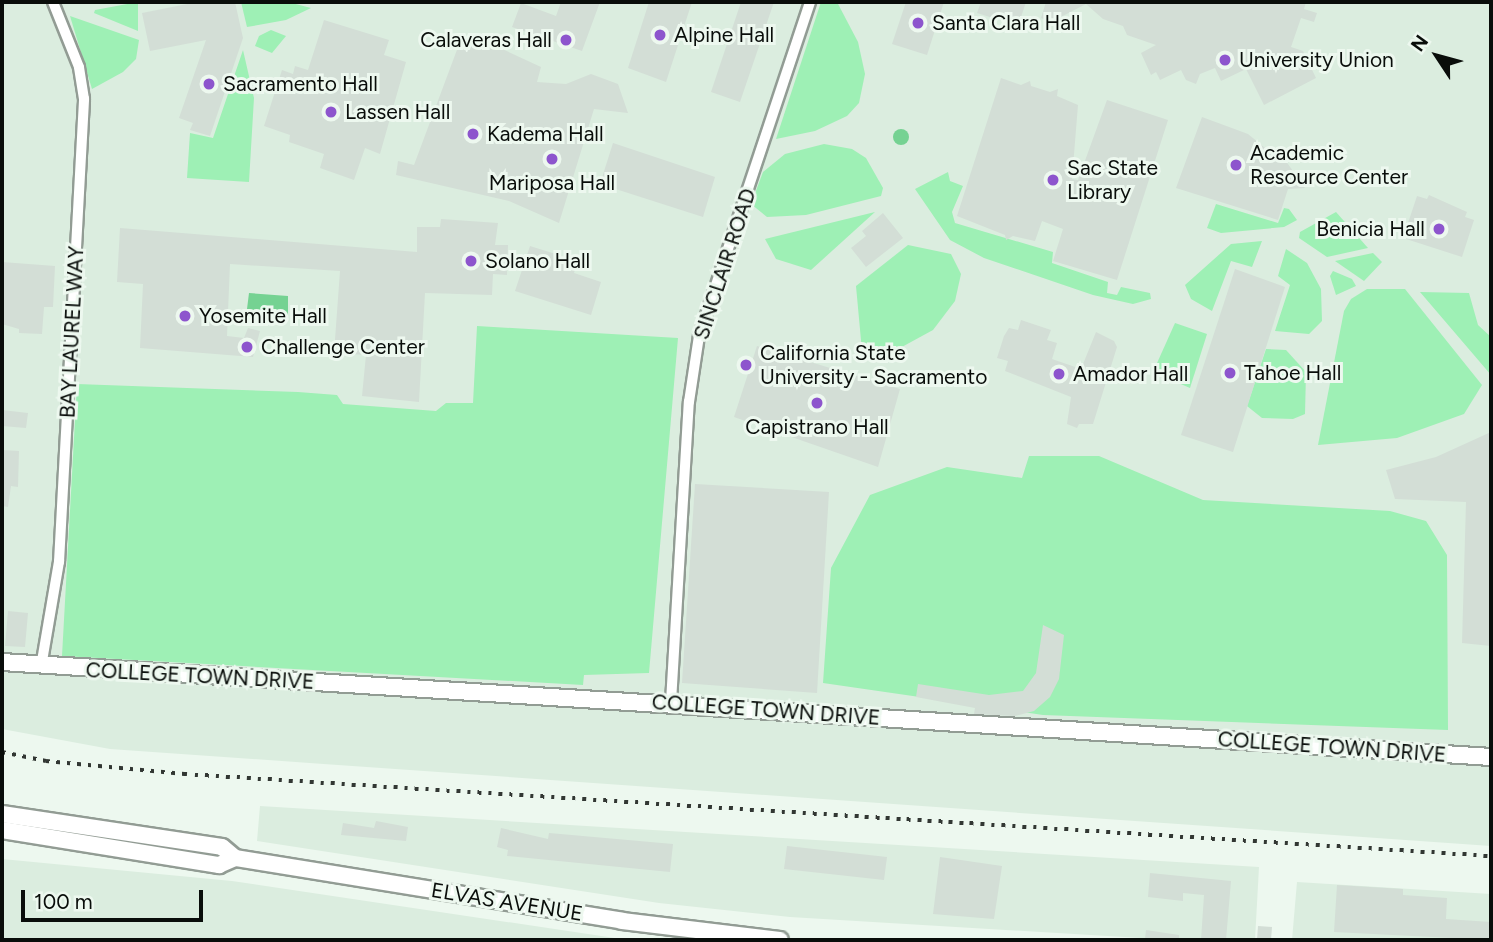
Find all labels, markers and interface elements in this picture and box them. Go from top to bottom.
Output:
place label: Santa Clara Hall [932,10,1080,36]
marker: Santa Clara Hall [910,15,926,31]
north arrow [1402,21,1472,91]
place label: Alpine Hall [674,22,774,48]
place label: Calaveras Hall [420,27,552,53]
marker: Alpine Hall [652,27,668,43]
text: N [1406,31,1433,56]
marker: Calaveras Hall [558,32,574,48]
place label: University Union [1239,47,1394,73]
marker: University Union [1217,52,1233,68]
place label: Sacramento Hall [223,71,378,97]
marker: Sacramento Hall [201,76,217,92]
place label: Lassen Hall [345,99,450,125]
marker: Lassen Hall [323,104,339,120]
place label: Kadema Hall [487,121,604,147]
marker: Kadema Hall [465,126,481,142]
place label: Academic Resource Center [1250,140,1408,190]
marker: Mariposa Hall [544,151,560,167]
place label: Sac State Library [1067,155,1158,205]
marker: Academic Resource Center [1228,157,1244,173]
place label: Mariposa Hall [489,170,615,196]
marker: Sac State Library [1045,172,1061,188]
street label: SINCLAIR ROAD [689,185,761,343]
place label: Benicia Hall [1316,216,1425,242]
marker: Benicia Hall [1431,221,1447,237]
street label: BAY LAUREL WAY [55,245,89,419]
place label: Solano Hall [485,248,590,274]
marker: Solano Hall [463,253,479,269]
place label: Yosemite Hall [199,303,327,329]
marker: Yosemite Hall [177,308,193,324]
place label: Challenge Center [261,334,425,360]
marker: Challenge Center [239,339,255,355]
place label: California State University - Sacramento [760,340,987,390]
marker: California State University - Sacramento [738,357,754,373]
place label: Tahoe Hall [1244,360,1341,386]
place label: Amador Hall [1073,361,1188,387]
marker: Tahoe Hall [1222,365,1238,381]
marker: Amador Hall [1051,366,1067,382]
marker: Capistrano Hall [809,395,825,411]
place label: Capistrano Hall [745,414,889,440]
street label: COLLEGE TOWN DRIVE [85,657,315,695]
street label: COLLEGE TOWN DRIVE [651,689,881,731]
street label: COLLEGE TOWN DRIVE [1217,726,1447,768]
scale bar [24,876,206,920]
street label: ELVAS AVENUE [429,878,585,926]
text: 100 m [34,889,93,914]

